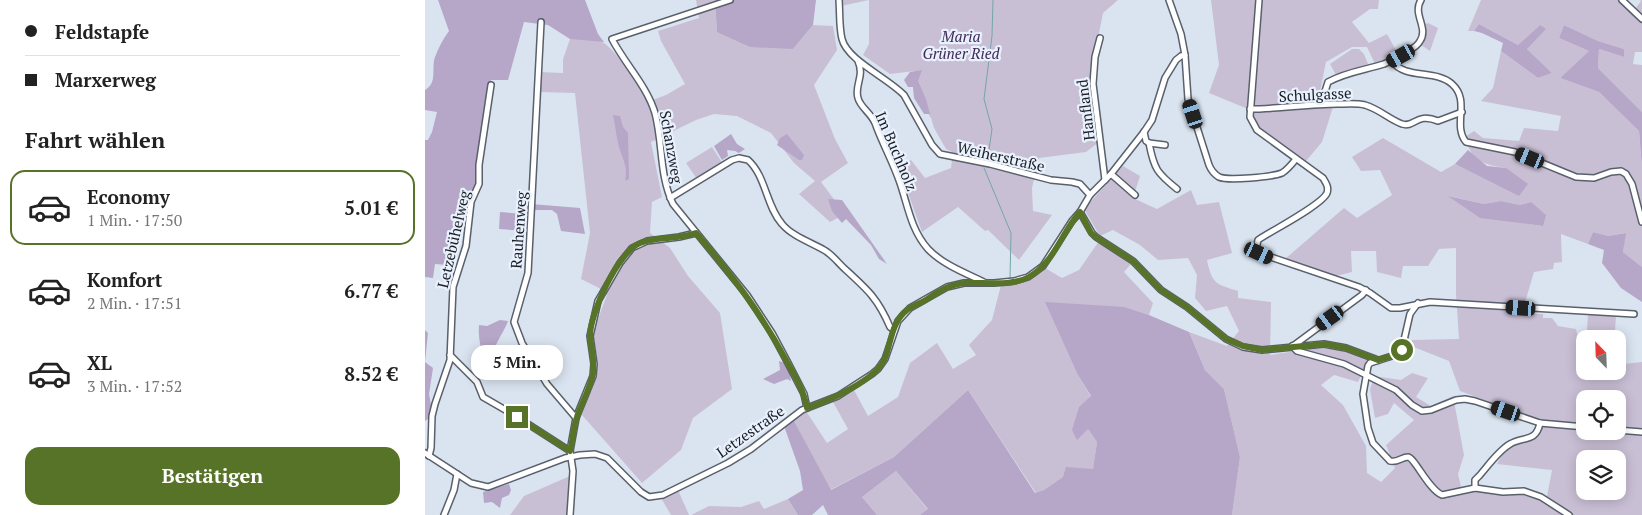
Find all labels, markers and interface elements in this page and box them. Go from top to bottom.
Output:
text: Feldstapfe [55,19,149,44]
park label: Maria Grüner Ried [923,26,1000,63]
car [1384,42,1417,70]
text: Marxerweg [55,67,156,92]
street label: Hanfland [1071,78,1099,142]
street label: Schulgasse [1278,82,1352,106]
car [1181,97,1204,131]
street label: Im Buchholz [871,108,923,194]
street label: Schanzweg [656,109,688,186]
text: Fahrt wählen [25,125,165,154]
street label: Weiherstraße [955,136,1047,176]
car [1513,145,1546,171]
text: Economy [87,184,170,209]
icon: car [27,185,72,230]
street label: Letzebühelweg [432,187,474,290]
street label: Rauhenweg [505,190,531,269]
text: 5.01 € [344,195,398,220]
text: 1 Min. · 17:50 [87,209,182,231]
car [1242,240,1275,266]
text: Komfort [87,267,162,292]
icon: car [27,268,72,313]
text: 6.77 € [344,278,398,303]
text: 2 Min. · 17:51 [87,292,182,314]
car [1505,299,1536,317]
car [1313,303,1346,333]
north arrow [1576,330,1626,380]
map controls [1576,330,1626,500]
route start [1391,339,1413,361]
callout: 5 Min. [471,344,563,380]
text: XL [87,350,112,375]
icon: car [27,351,72,396]
text: 5 Min. [493,351,541,373]
text: 8.52 € [344,361,398,386]
text: 3 Min. · 17:52 [87,375,182,397]
button: locate [1576,390,1626,440]
car [1489,399,1522,423]
street label: Letzestraße [712,400,788,462]
route end [506,406,528,428]
button: Bestätigen [25,447,400,505]
button: layers [1576,450,1626,500]

